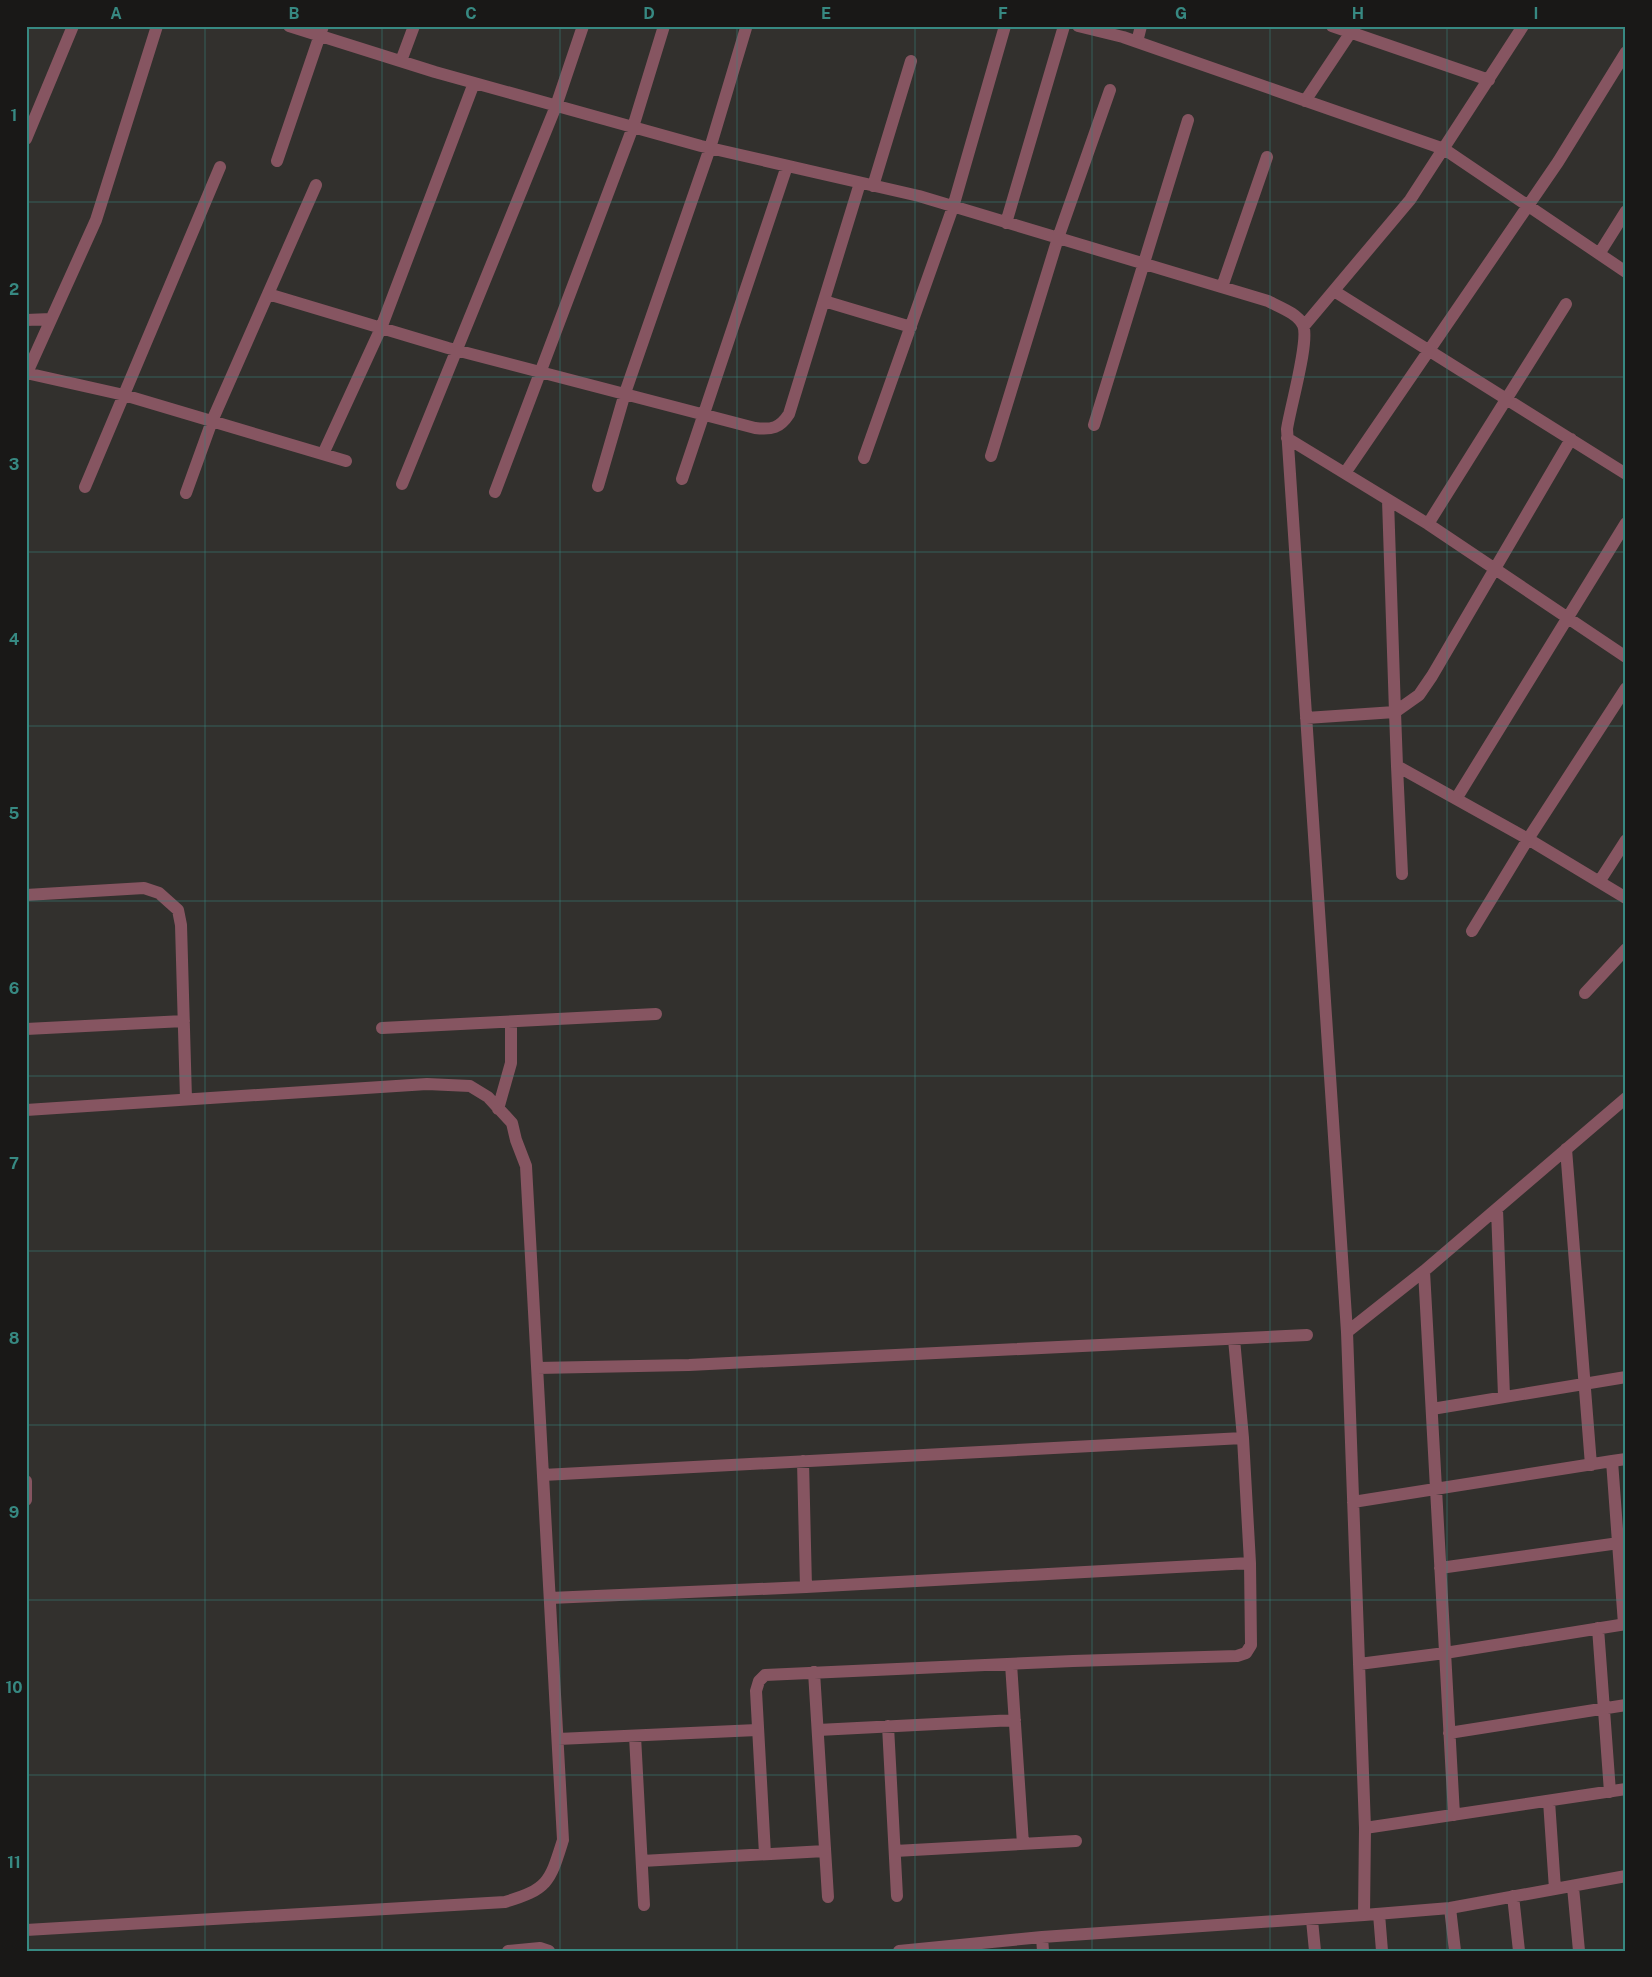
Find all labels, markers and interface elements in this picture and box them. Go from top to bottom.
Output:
text: A [110,4,122,23]
text: B [289,4,300,23]
text: C [465,4,477,23]
text: D [643,4,655,23]
text: E [821,4,831,23]
text: F [998,4,1008,23]
text: G [1175,4,1187,23]
text: H [1352,4,1364,23]
text: I [1534,4,1538,23]
text: 1 [11,106,17,125]
text: 2 [9,280,19,299]
text: 3 [9,455,19,474]
text: 4 [9,630,20,649]
text: 5 [9,804,20,823]
text: 6 [9,979,19,998]
text: 7 [9,1154,19,1173]
text: 8 [9,1329,20,1348]
text: 9 [9,1503,19,1522]
text: 10 [5,1678,23,1697]
text: 11 [7,1853,21,1872]

